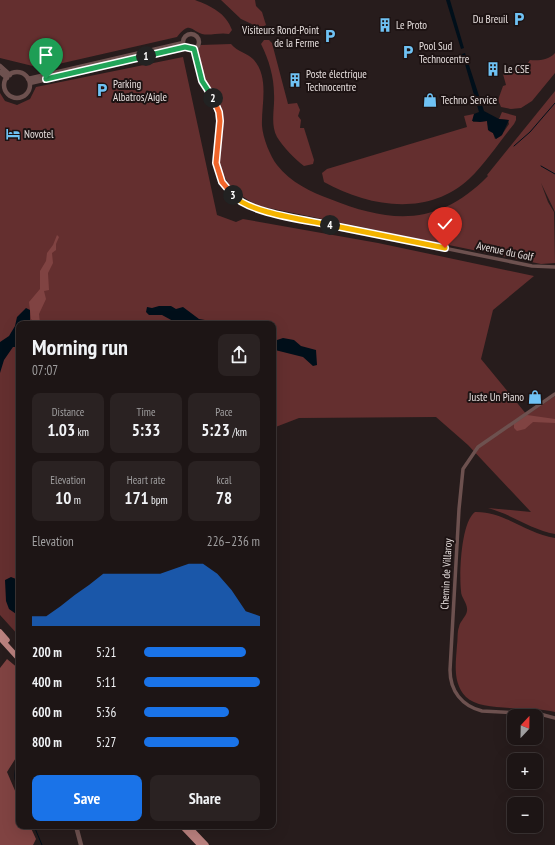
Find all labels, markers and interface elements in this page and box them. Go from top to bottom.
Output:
parking icon: Du Breuil [511,11,527,27]
place label: Du Breuil [473,12,508,26]
building icon: Le Proto [377,17,393,33]
place label: Le Proto [396,18,427,32]
place label: Visiteurs Rond-Point de la Ferme [241,23,319,50]
parking icon: Visiteurs Rond-Point de la Ferme [322,28,338,44]
pin [29,38,63,79]
place label: Pool Sud Technocentre [419,39,470,66]
icon: arrive [35,44,57,66]
parking icon: Pool Sud Technocentre [400,44,416,60]
pin: 1 [136,46,156,66]
text: 1 [143,49,149,63]
building icon: Le CSE [485,61,501,77]
place label: Le CSE [504,62,530,76]
place label: Poste électrique Technocentre [306,67,367,94]
building icon: Poste électrique Technocentre [287,72,303,88]
place label: Parking Albatros/Aigle [113,77,168,104]
parking icon: Parking Albatros/Aigle [94,82,110,98]
pin: 2 [203,88,223,108]
text: 2 [210,91,216,105]
shop icon: Techno Service [422,92,438,108]
place label: Techno Service [441,93,498,107]
hotel icon: Novotel [5,126,21,142]
place label: Novotel [24,127,54,141]
pin: 3 [223,185,243,205]
text: 3 [230,188,236,202]
pin [428,207,462,248]
icon: check [434,213,456,235]
pin: 4 [320,215,340,235]
text: 4 [327,218,333,232]
street label: Avenue du Golf [475,238,536,264]
text: Morning run [32,333,128,361]
button: share [218,334,260,376]
text: 07:07 [32,362,58,379]
shop icon: Juste Un Piano [527,389,543,405]
place label: Juste Un Piano [468,390,524,404]
text: Distance [52,405,84,419]
text: Time [136,405,156,419]
text: Pace [215,405,233,419]
text: 1.03 [47,419,75,441]
text: 5:33 [132,419,160,441]
text: 5:23 [201,419,230,441]
text: km [75,425,89,439]
text: /km [230,425,247,439]
text: Elevation [50,473,86,487]
text: Heart rate [127,473,165,487]
text: kcal [216,473,232,487]
text: 10 [55,487,71,509]
text: 171 [124,487,149,509]
text: 78 [216,487,232,509]
text: m [71,493,81,507]
text: bpm [149,493,168,507]
text: Elevation [32,533,74,550]
text: 226–236 m [207,533,260,550]
street label: Chemin de Villaroy [437,537,455,610]
text: 200 m [32,644,62,661]
text: 5:21 [96,644,116,661]
text: 400 m [32,674,62,691]
text: 5:11 [96,674,116,691]
text: 600 m [32,704,62,721]
text: 5:36 [96,704,116,721]
north arrow [507,709,543,745]
map controls [507,709,543,833]
text: 800 m [32,734,62,751]
text: 5:27 [96,734,116,751]
button: + [507,753,543,789]
button: Save [32,775,142,821]
button: Share [150,775,260,821]
button: − [507,797,543,833]

